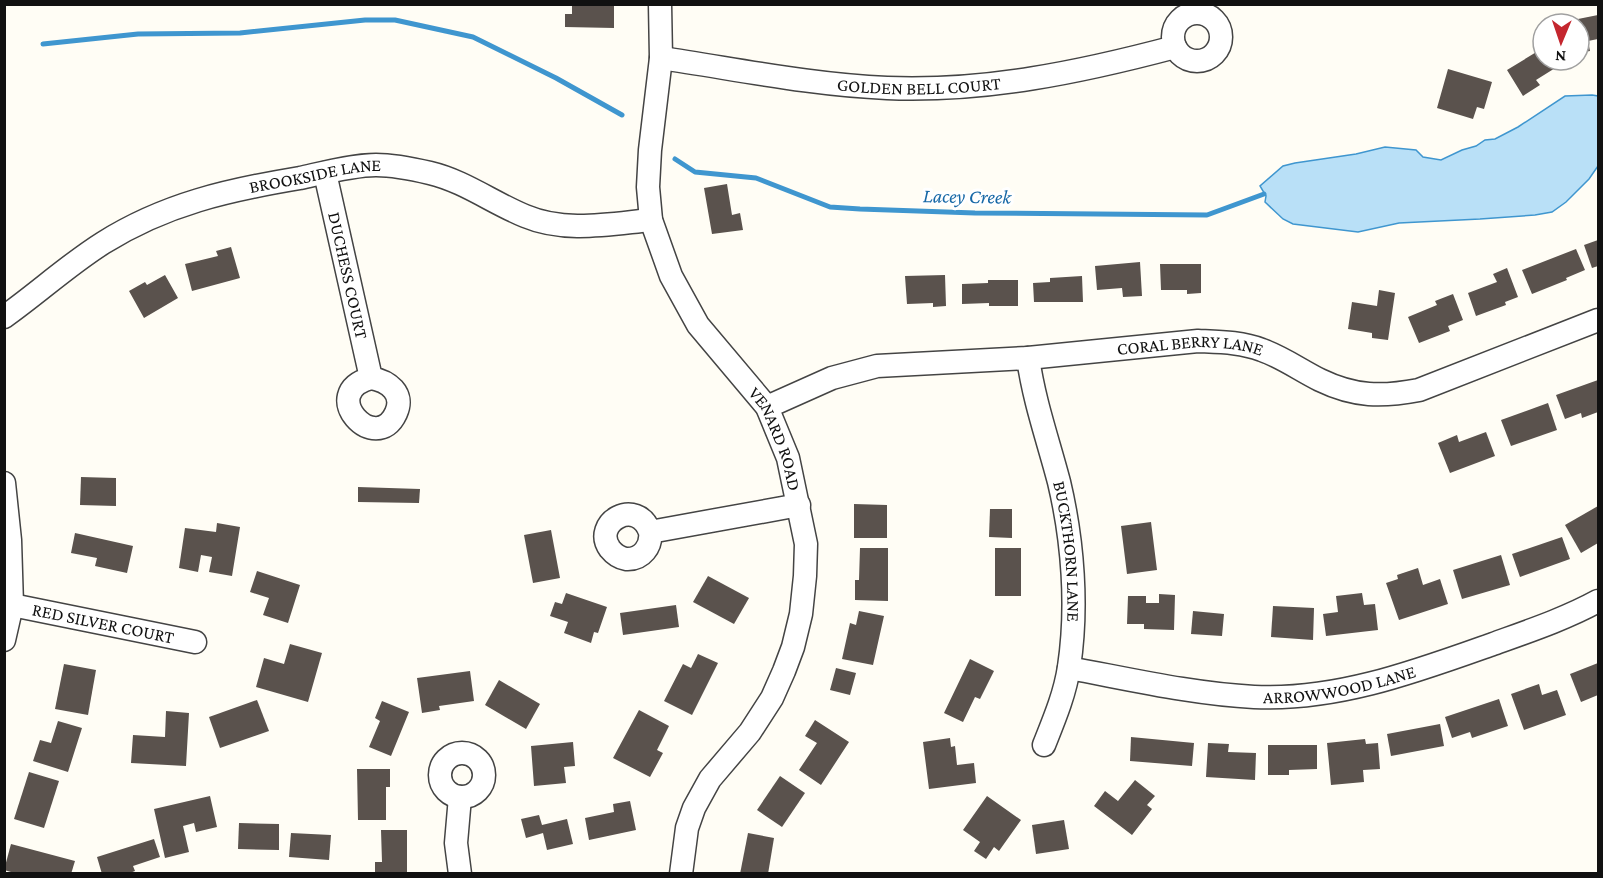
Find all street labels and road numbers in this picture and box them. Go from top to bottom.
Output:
street label: GOLDEN BELL COURT [836,73,1002,99]
street label: BROOKSIDE LANE [247,155,381,197]
street label: DUCHESS COURT [324,210,372,341]
street label: CORAL BERRY LANE [1116,331,1266,360]
street label: VENARD ROAD [744,383,805,492]
street label: BUCKTHORN LANE [1049,479,1084,623]
street label: RED SILVER COURT [31,599,176,648]
street label: ARROWWOOD LANE [1263,661,1418,707]

